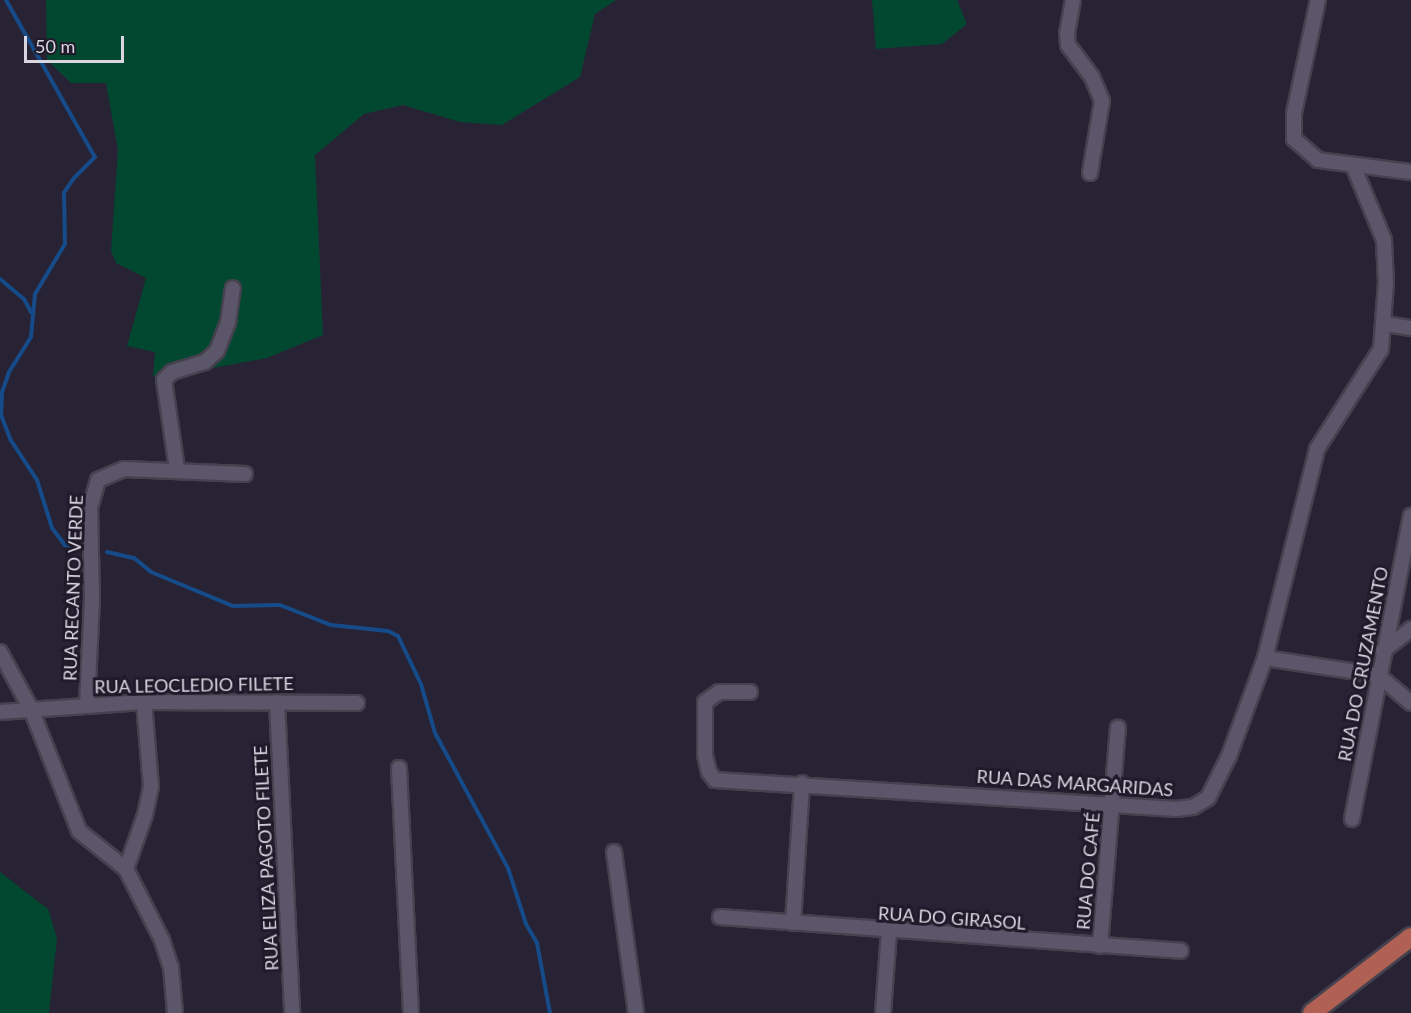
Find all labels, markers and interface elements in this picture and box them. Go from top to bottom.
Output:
scale bar [27,24,128,62]
text: 50 m [35,35,75,57]
street label: RUA RECANTO VERDE [59,494,87,682]
street label: RUA DO CRUZAMENTO [1333,565,1393,763]
street label: RUA LEOCLEDIO FILETE [94,672,294,698]
street label: RUA ELIZA PAGOTO FILETE [249,744,283,972]
street label: RUA DAS MARGARIDAS [976,765,1174,801]
street label: RUA DO CAFÉ [1072,811,1104,931]
street label: RUA DO GIRASOL [877,902,1027,934]

